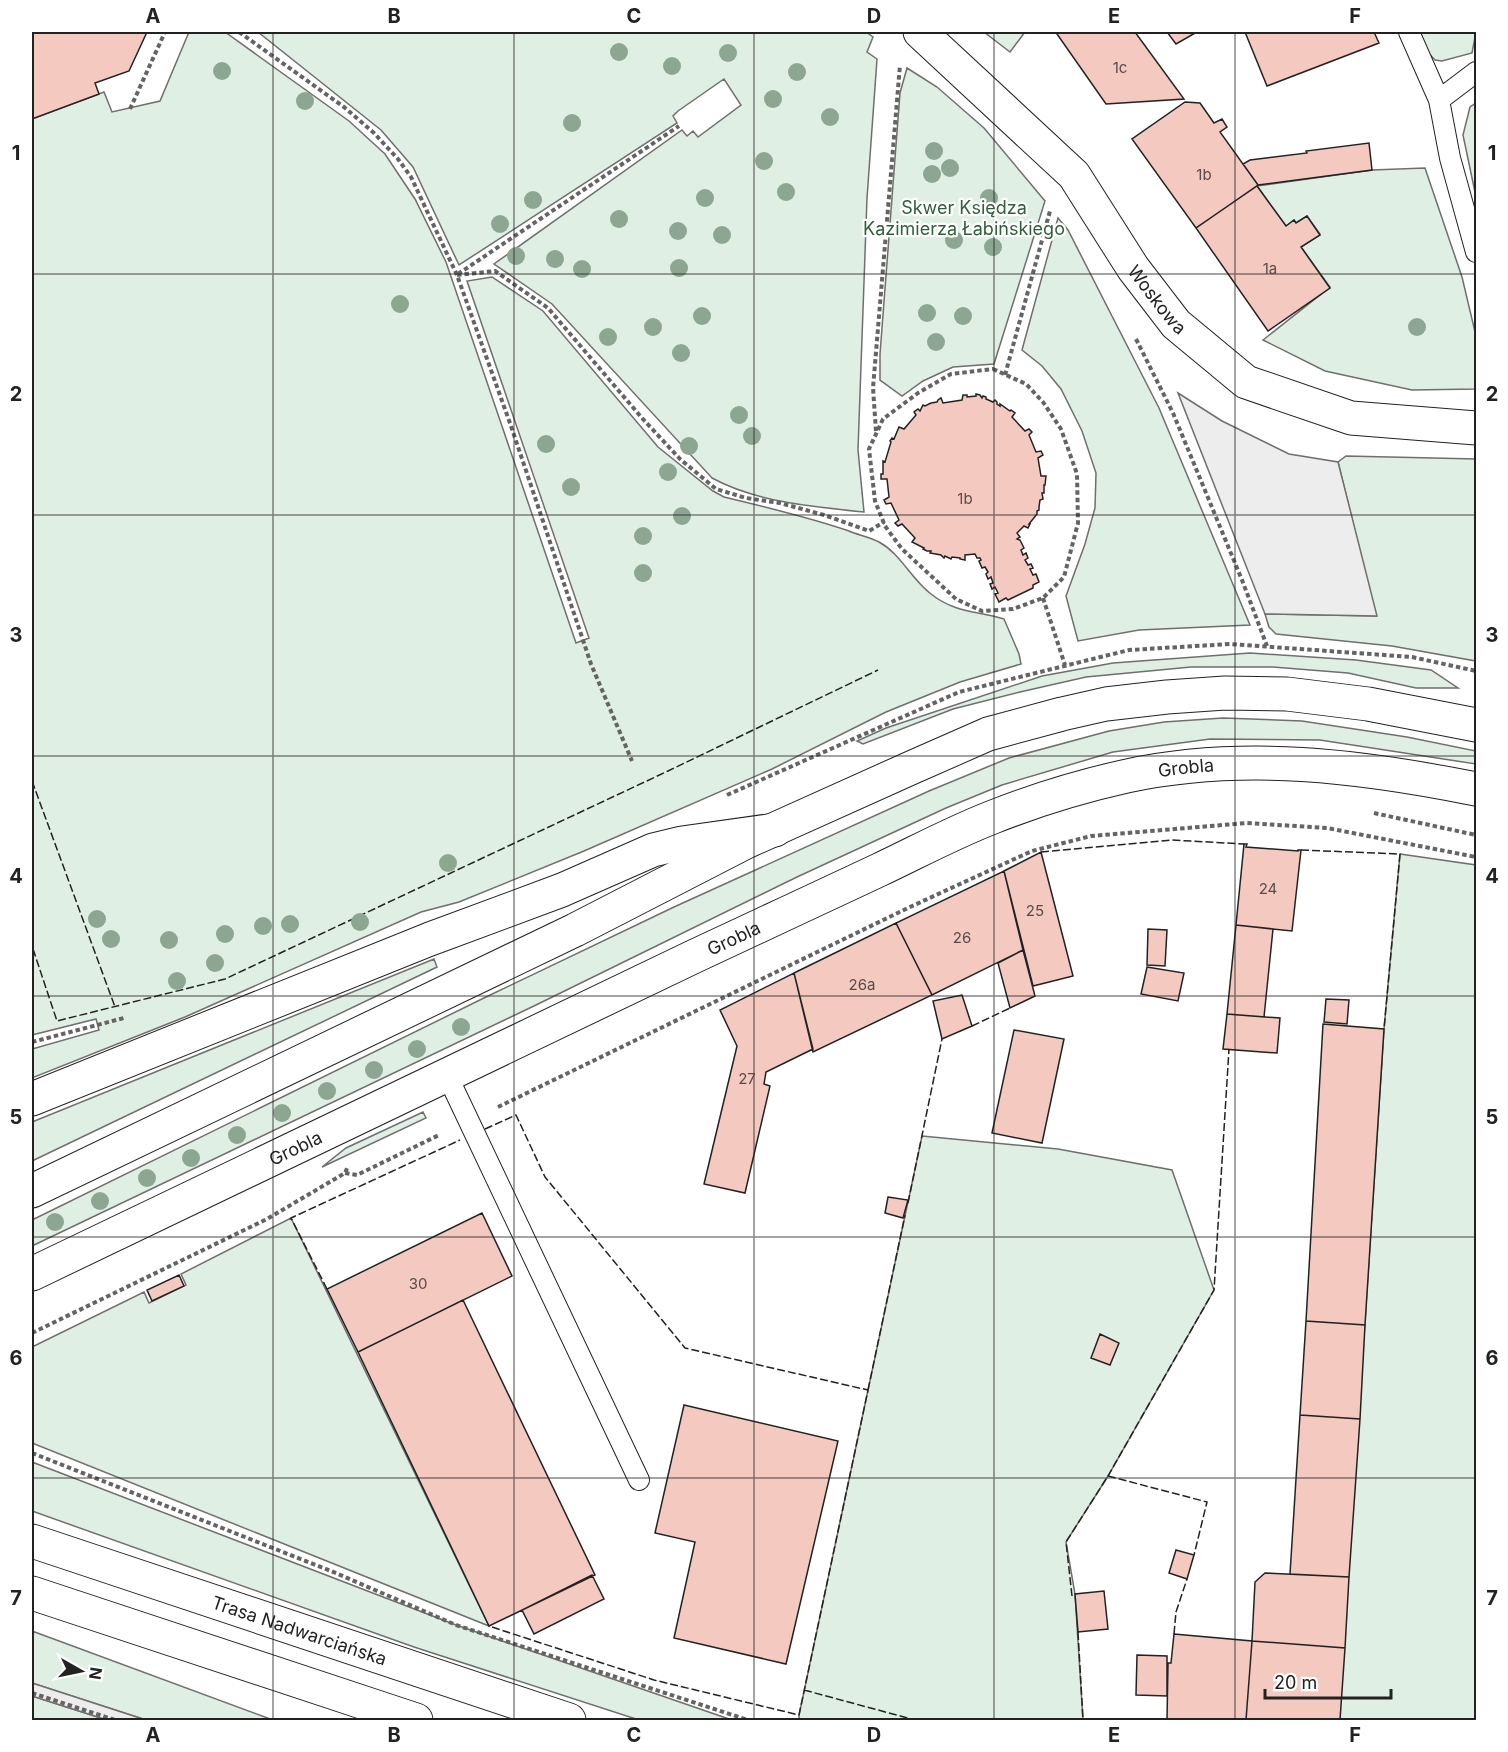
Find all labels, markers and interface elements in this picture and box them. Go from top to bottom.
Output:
text: A [146,4,161,28]
text: B [387,4,401,28]
text: C [627,4,641,28]
text: D [867,4,881,28]
text: E [1108,4,1120,28]
text: F [1349,4,1361,28]
house number: 1c [1113,58,1127,77]
text: 1 [12,141,20,165]
text: 1 [1488,141,1496,165]
house number: 1b [1196,165,1212,184]
park label: Skwer Księdza Kazimierza Łabińskiego [863,197,1065,239]
house number: 1a [1263,259,1277,278]
street label: Woskowa [1124,261,1190,339]
text: 2 [10,382,22,406]
text: 2 [1486,382,1498,406]
house number: 1b [957,489,973,508]
text: 3 [10,623,22,647]
text: 3 [1486,623,1498,647]
street label: Grobla [1156,754,1215,781]
text: 4 [9,864,23,888]
text: 4 [1485,864,1499,888]
house number: 24 [1259,879,1277,898]
house number: 25 [1026,901,1044,920]
street label: Grobla [704,916,763,959]
house number: 26 [953,928,971,947]
house number: 26a [849,975,875,994]
house number: 27 [738,1069,756,1088]
text: 5 [10,1105,22,1129]
text: 5 [1486,1105,1498,1129]
street label: Grobla [265,1126,325,1169]
house number: 30 [409,1274,427,1293]
text: 6 [10,1346,23,1370]
text: 6 [1486,1346,1499,1370]
text: 7 [10,1586,22,1610]
text: 7 [1486,1586,1498,1610]
street label: Trasa Nadwarciańska [209,1591,390,1669]
north arrow [51,1641,111,1701]
scale bar [1265,1662,1391,1700]
text: N [85,1666,107,1681]
text: 20 m [1274,1672,1317,1693]
text: A [146,1723,161,1747]
text: B [387,1723,401,1747]
text: C [627,1723,641,1747]
text: D [867,1723,881,1747]
text: E [1108,1723,1120,1747]
text: F [1349,1723,1361,1747]

